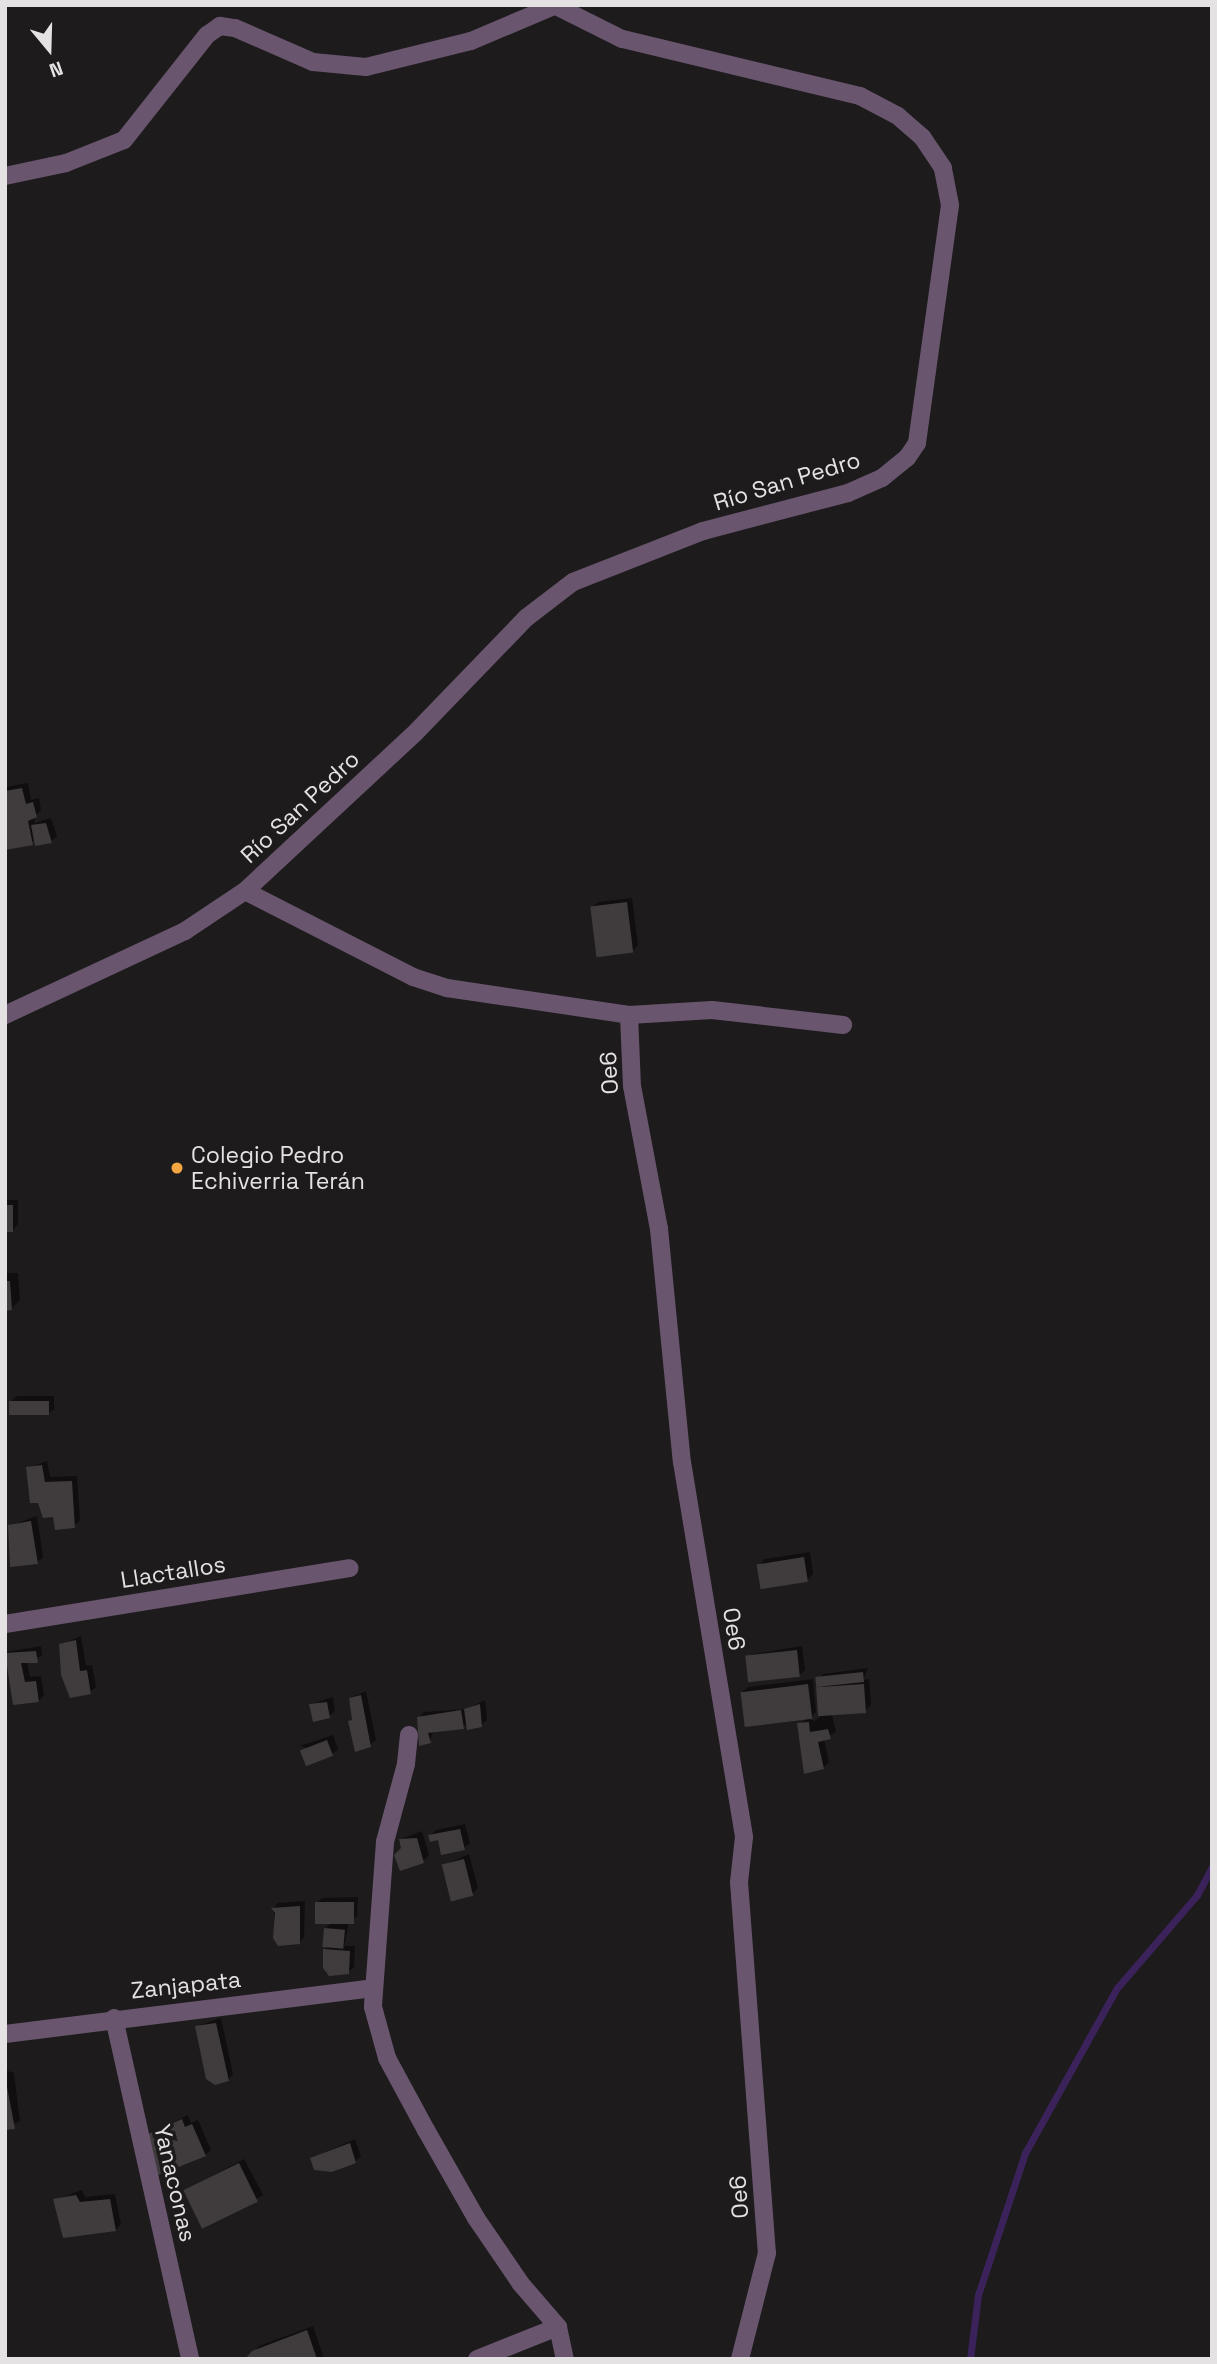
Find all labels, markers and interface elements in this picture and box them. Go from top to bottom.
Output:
north arrow [14,14,84,84]
text: N [46,55,66,83]
street label: Río San Pedro [710,446,864,516]
street label: Río San Pedro [235,745,365,869]
street label: Oe6 [594,1051,624,1095]
place label: Colegio Pedro Echiverria Terán [191,1141,366,1195]
marker: Colegio Pedro Echiverria Terán [169,1160,185,1176]
street label: Llactallos [119,1550,227,1594]
street label: Oe6 [717,1606,751,1652]
street label: Zanjapata [130,1965,242,2005]
street label: Yanaconas [148,2122,202,2244]
street label: Oe6 [724,2175,754,2219]

